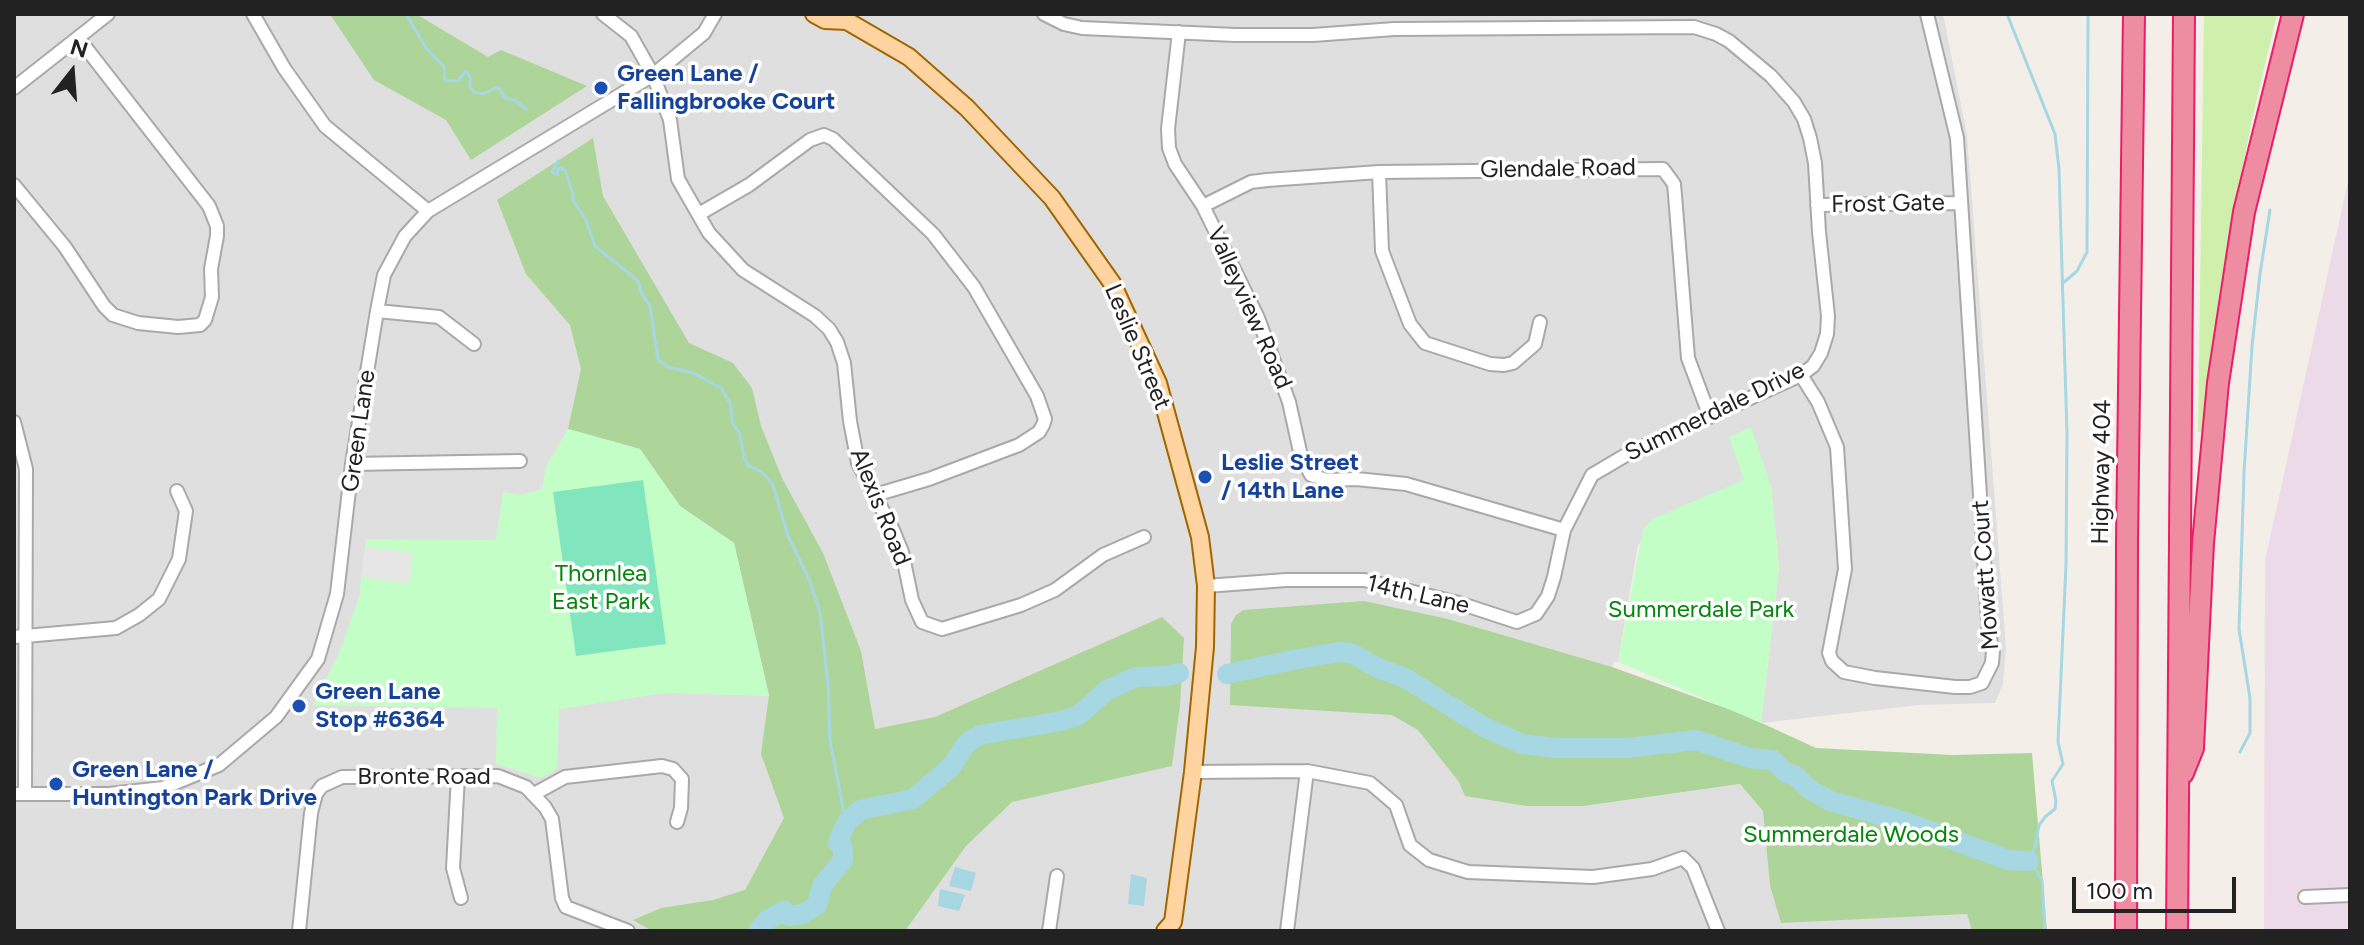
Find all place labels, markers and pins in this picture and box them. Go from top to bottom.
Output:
place label: Green Lane / Fallingbrooke Court [617,60,835,116]
marker: Green Lane / Fallingbrooke Court [592,79,610,97]
place label: Leslie Street / 14th Lane [1221,449,1359,505]
marker: Leslie Street / 14th Lane [1196,468,1214,486]
place label: Green Lane Stop #6364 [315,678,445,734]
marker: Green Lane Stop #6364 [290,697,308,715]
place label: Green Lane / Huntington Park Drive [72,756,317,812]
marker: Green Lane / Huntington Park Drive [47,775,65,793]

